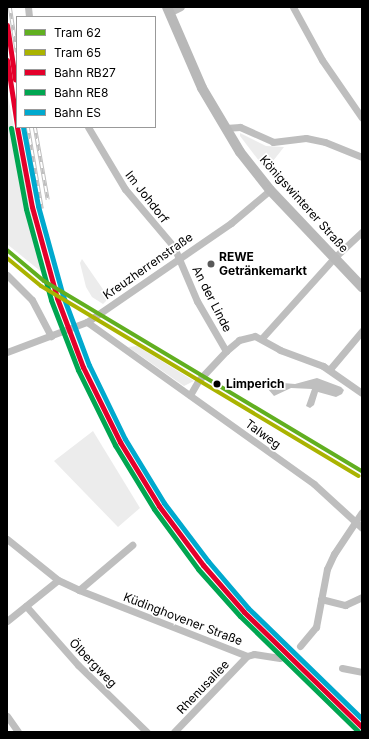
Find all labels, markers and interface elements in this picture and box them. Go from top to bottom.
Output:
legend [16,16,156,128]
text: Tram 62 [54,25,101,40]
text: Tram 65 [54,45,101,60]
text: Bahn RB27 [54,65,116,80]
text: Bahn RE8 [54,85,109,100]
text: Bahn ES [54,105,101,120]
street label: Königswinterer Straße [257,153,351,255]
street label: Im Johdorf [122,168,172,226]
street label: Kreuzherrenstraße [100,230,196,302]
place label: REWE Getränkemarkt [219,250,307,278]
marker: REWE Getränkemarkt [206,259,216,269]
street label: An der Linde [189,264,235,334]
marker: Limperich [210,377,224,391]
place label: Limperich [226,377,284,391]
street label: Talweg [242,416,284,452]
street label: Küdinghovener Straße [121,590,245,648]
street label: Ölbergweg [66,636,120,690]
street label: Rhenusallee [174,657,232,717]

